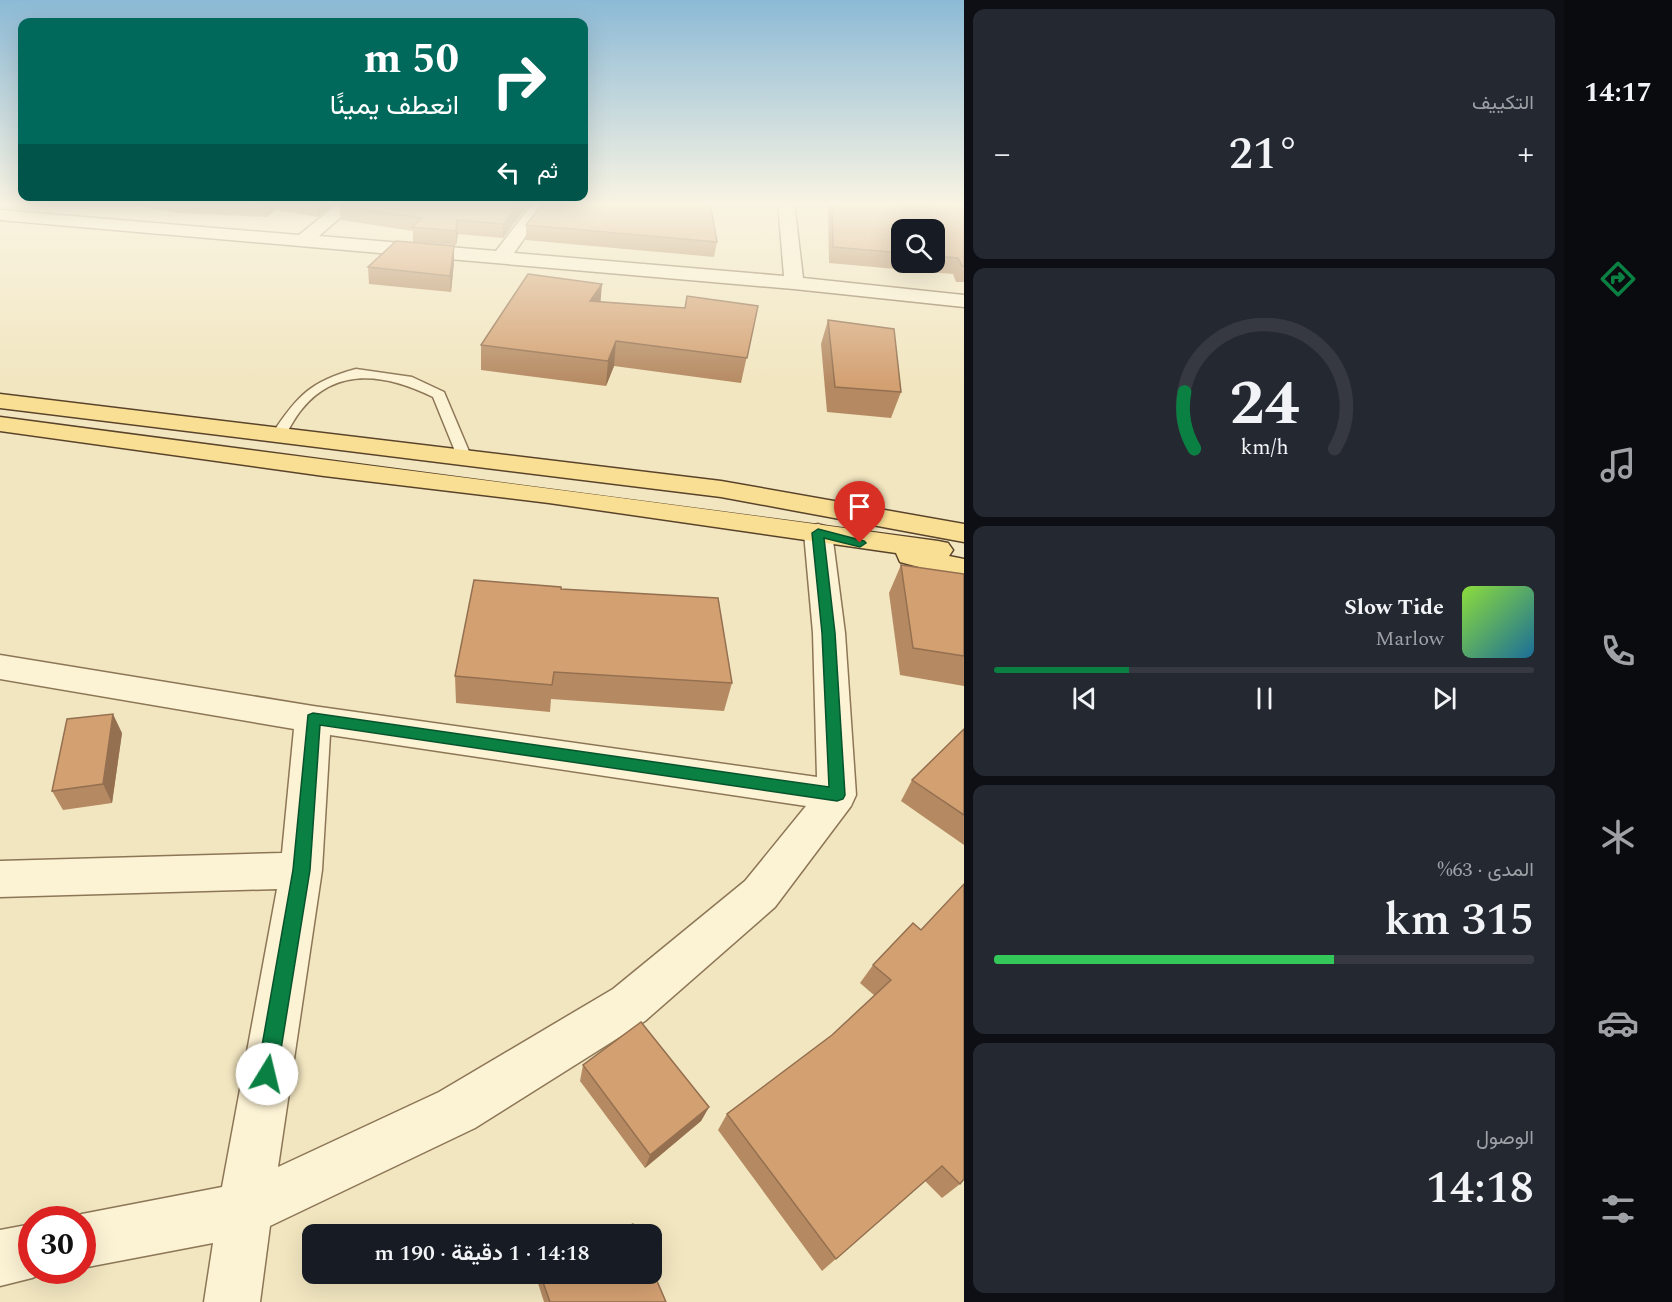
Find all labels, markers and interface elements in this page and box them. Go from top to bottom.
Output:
text: 50 m [364,28,459,91]
icon: right [480,42,558,120]
text: 14:17 [1584,72,1652,114]
text: انعطف يمينًا [330,85,459,127]
text: التكييف [1472,88,1534,118]
text: 21° [1229,120,1299,189]
text: − [994,129,1011,179]
text: + [1518,129,1534,179]
text: ثم [537,155,558,188]
icon: left [492,156,525,189]
map controls [891,219,945,273]
button: search [891,219,945,273]
icon: directions [1597,258,1639,300]
text: 24 [1229,358,1299,453]
text: km/h [1240,432,1288,465]
icon: music [1597,444,1639,486]
pin [834,481,885,543]
icon: arrive [843,490,876,523]
text: Slow Tide [1344,591,1444,624]
text: Marlow [1375,624,1444,654]
icon: phone [1597,630,1639,672]
icon: previous [1068,682,1101,715]
icon: pause [1248,682,1281,715]
icon: next [1428,682,1461,715]
icon: climate [1597,816,1639,858]
text: المدى · 63% [1437,855,1534,885]
text: 315 km [1384,886,1534,955]
icon: car [1597,1002,1639,1044]
position arrow [235,1042,299,1106]
text: الوصول [1476,1123,1534,1153]
text: 14:18 [1426,1154,1534,1223]
icon: filters [1597,1188,1639,1230]
speed limit sign: 30 [18,1206,96,1284]
text: 14:18 · 1 دقيقة · 190 m [374,1237,590,1270]

